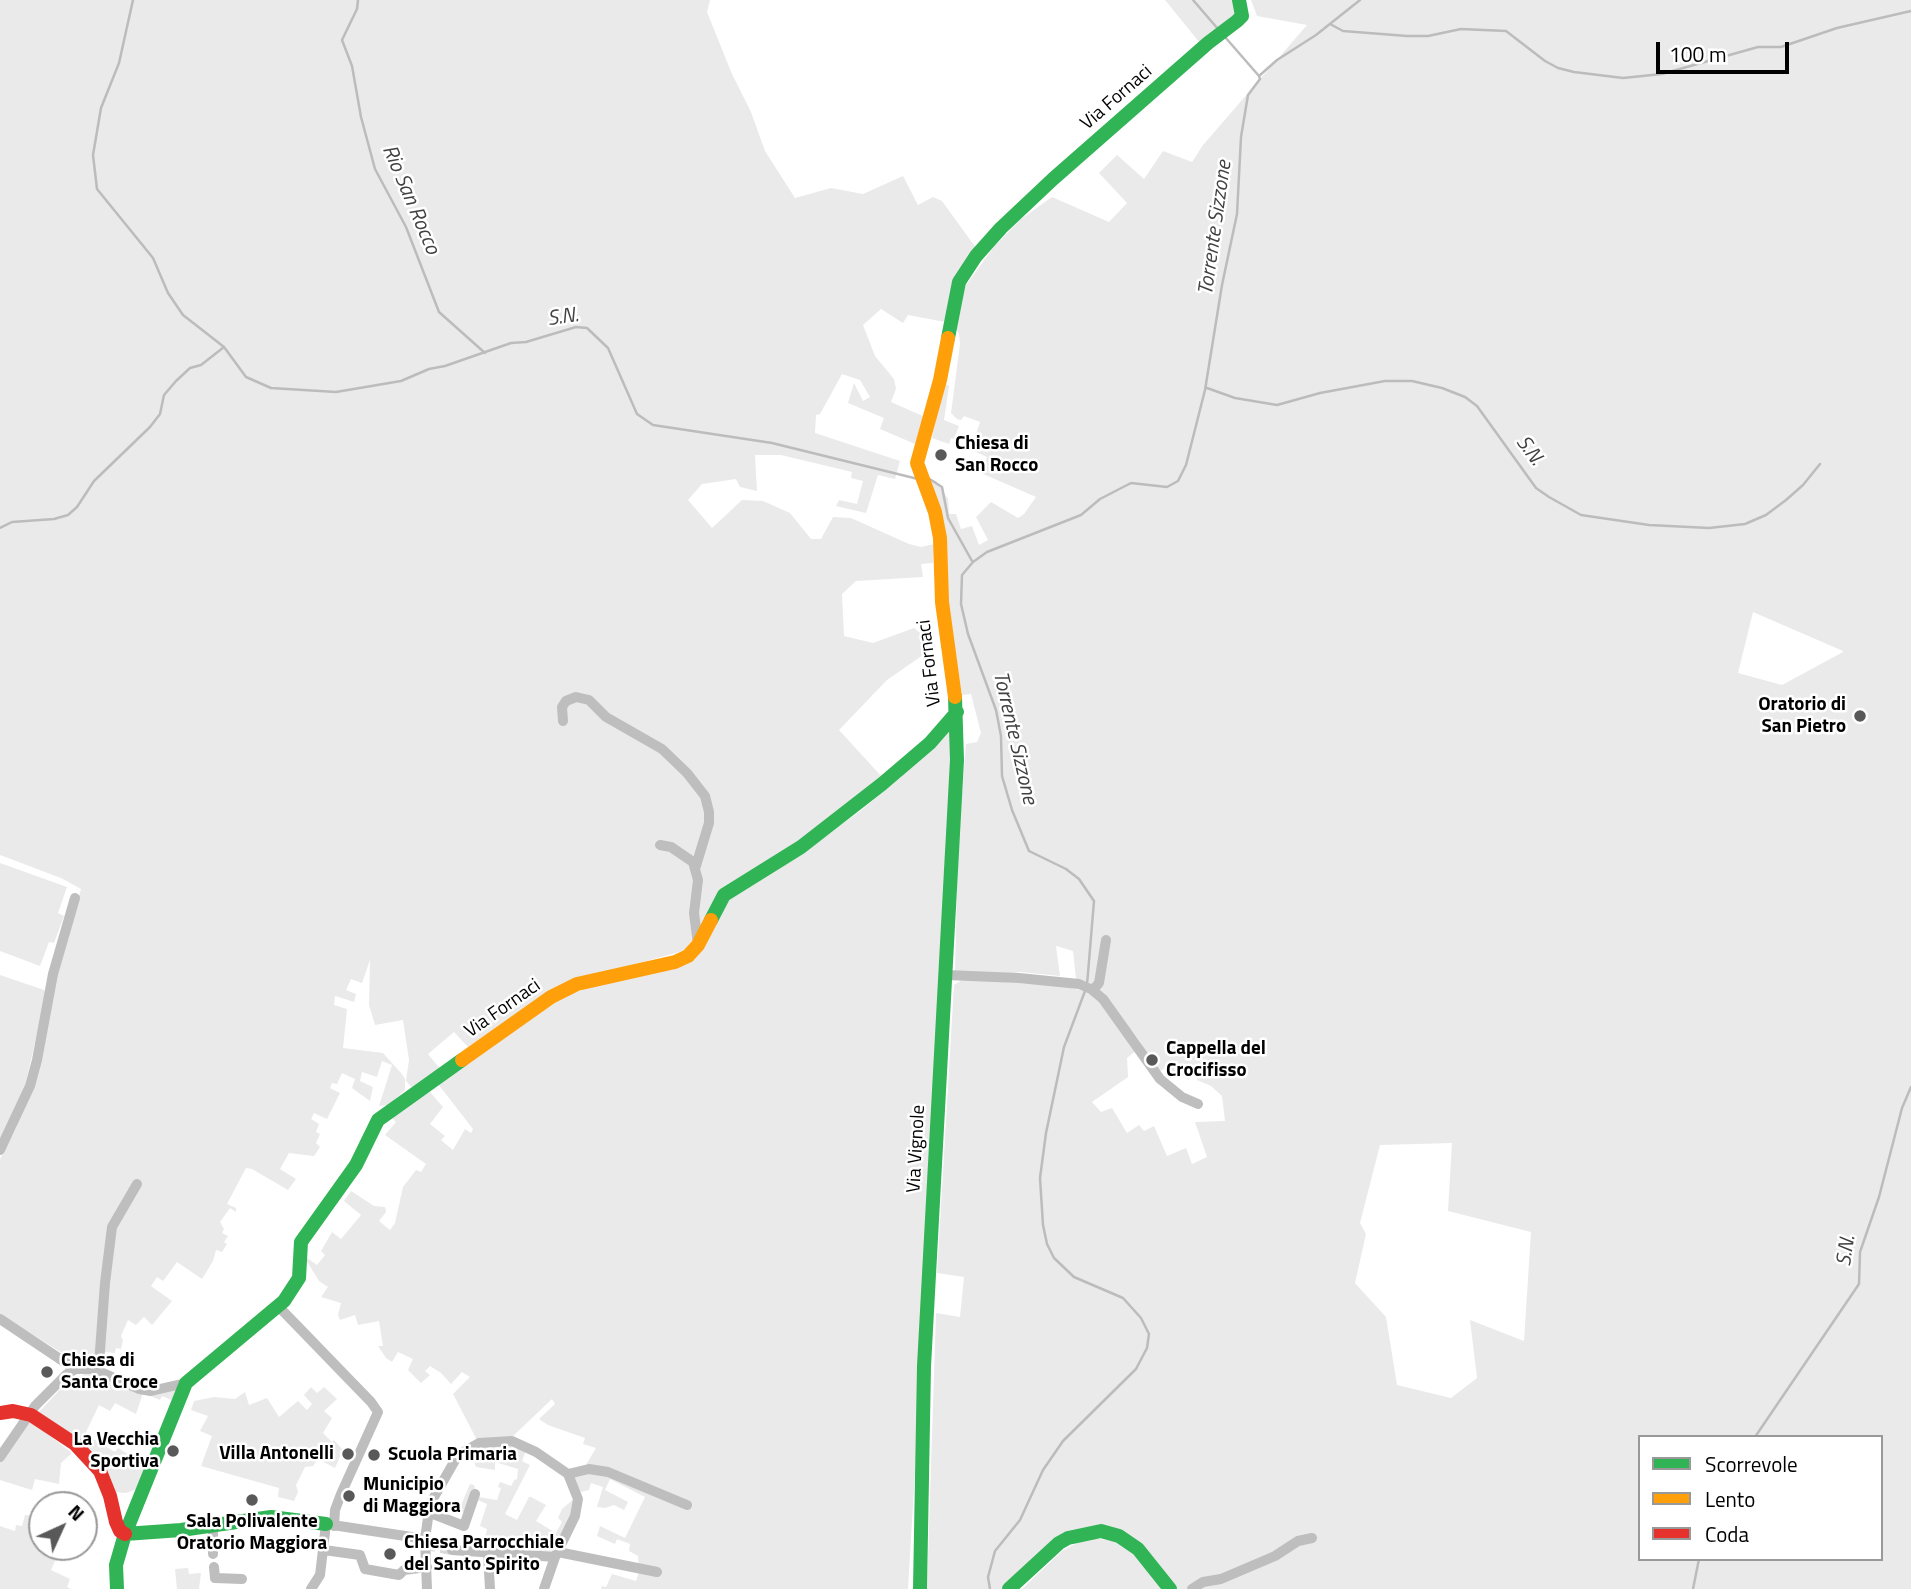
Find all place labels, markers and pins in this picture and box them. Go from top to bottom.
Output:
place label: Chiesa di San Rocco [955,433,1038,477]
marker: Chiesa di San Rocco [933,447,949,463]
place label: Oratorio di San Pietro [1758,694,1846,738]
marker: Oratorio di San Pietro [1852,708,1868,724]
place label: Cappella del Crocifisso [1166,1038,1266,1082]
marker: Cappella del Crocifisso [1144,1052,1160,1068]
place label: Chiesa di Santa Croce [61,1350,158,1394]
marker: Chiesa di Santa Croce [39,1364,55,1380]
place label: La Vecchia Sportiva [74,1429,159,1473]
marker: La Vecchia Sportiva [165,1443,181,1459]
place label: Villa Antonelli [219,1443,334,1465]
place label: Scuola Primaria [388,1444,517,1466]
marker: Villa Antonelli [340,1446,356,1462]
marker: Scuola Primaria [366,1447,382,1463]
place label: Municipio di Maggiora [363,1474,461,1518]
marker: Municipio di Maggiora [341,1488,357,1504]
marker: Sala Polivalente Oratorio Maggiora [244,1492,260,1508]
place label: Sala Polivalente Oratorio Maggiora [177,1511,327,1555]
place label: Chiesa Parrocchiale del Santo Spirito [404,1532,564,1576]
marker: Chiesa Parrocchiale del Santo Spirito [382,1546,398,1562]

